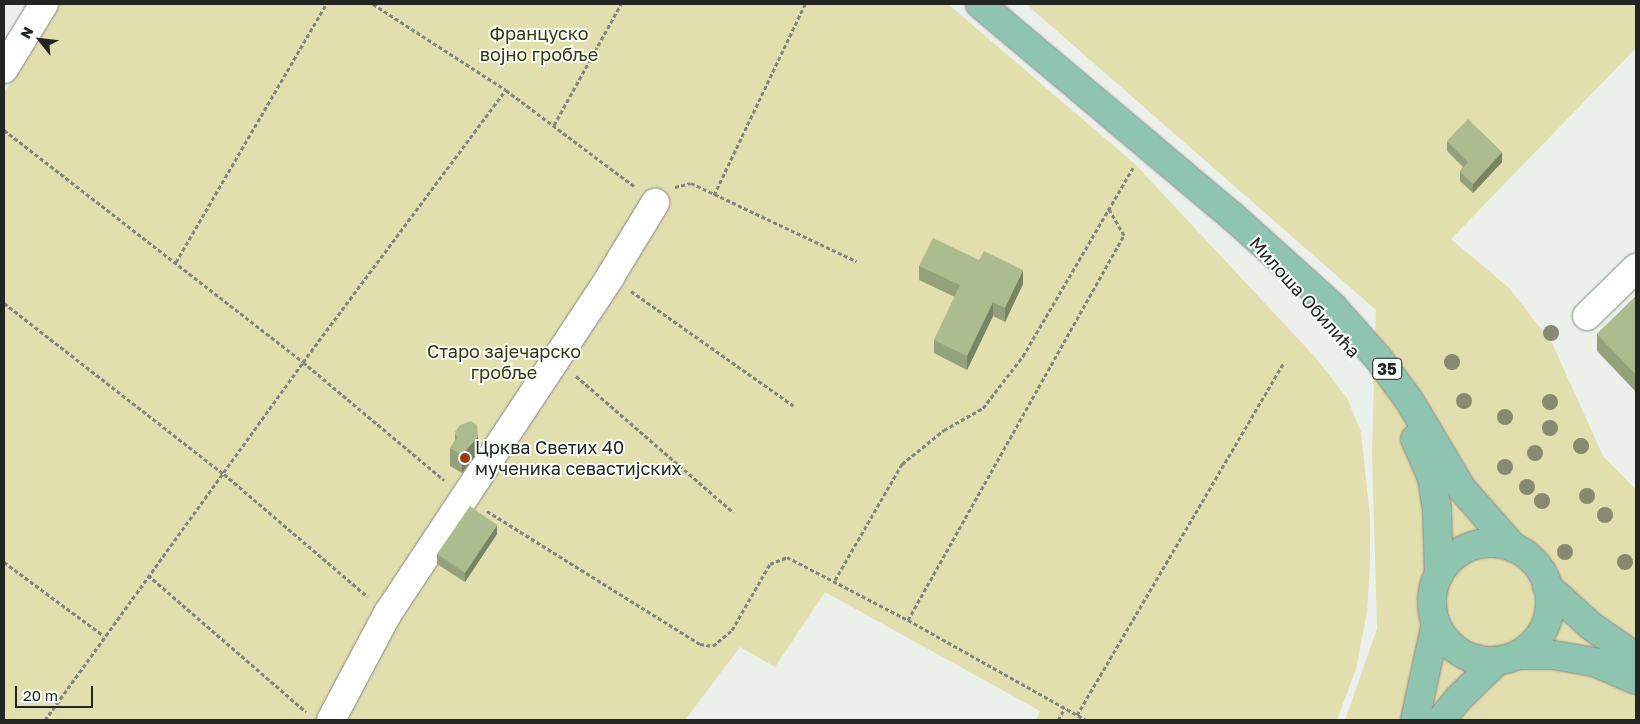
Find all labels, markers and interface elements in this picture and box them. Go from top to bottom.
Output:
north arrow [15,15,65,65]
park label: Француско војно гробље [480,23,598,66]
text: N [16,24,36,41]
street label: Милоша Обилића [1245,232,1365,362]
park label: Старо зајечарско гробље [427,341,581,384]
road number: 35 [1372,356,1402,382]
place label: Црква Светих 40 мученика севастијских [475,437,682,479]
marker: Црква Светих 40 мученика севастијских [459,452,471,464]
scale bar [18,676,95,708]
text: 20 m [23,686,58,704]

